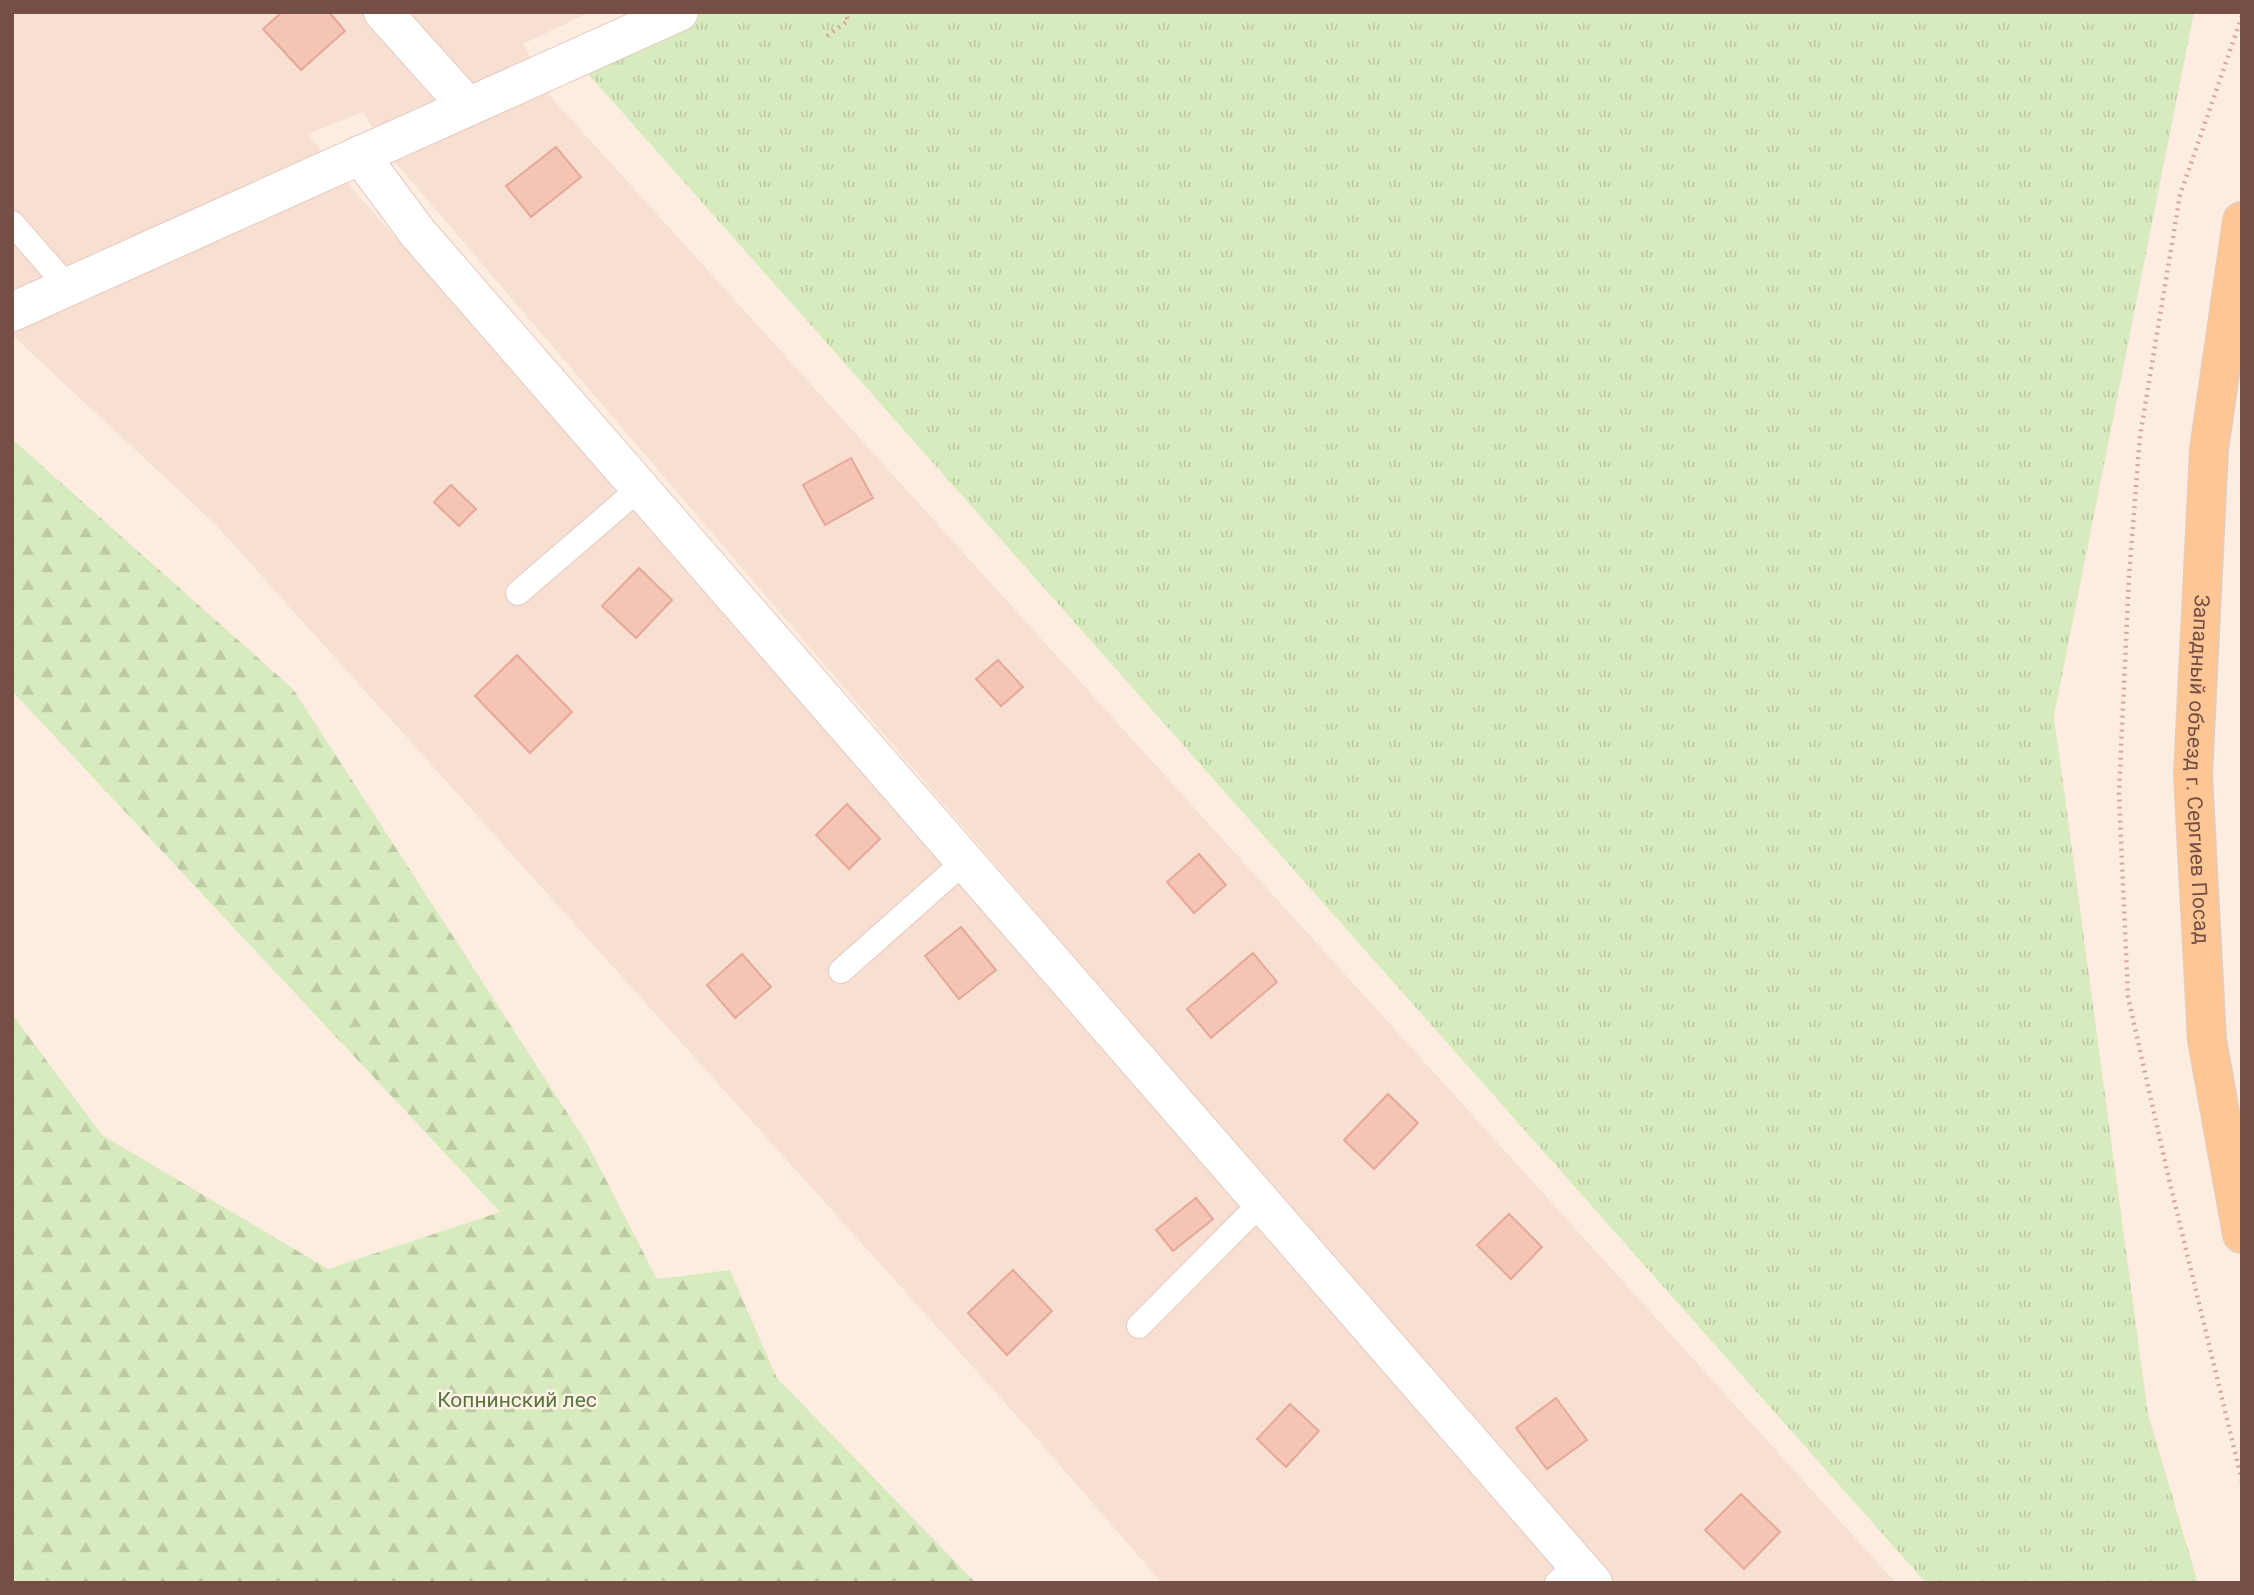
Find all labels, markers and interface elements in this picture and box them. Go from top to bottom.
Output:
street label: Западный объезд г. Сергиев Посад [2181,594,2214,945]
park label: Копнинский лес [437,1388,597,1412]

